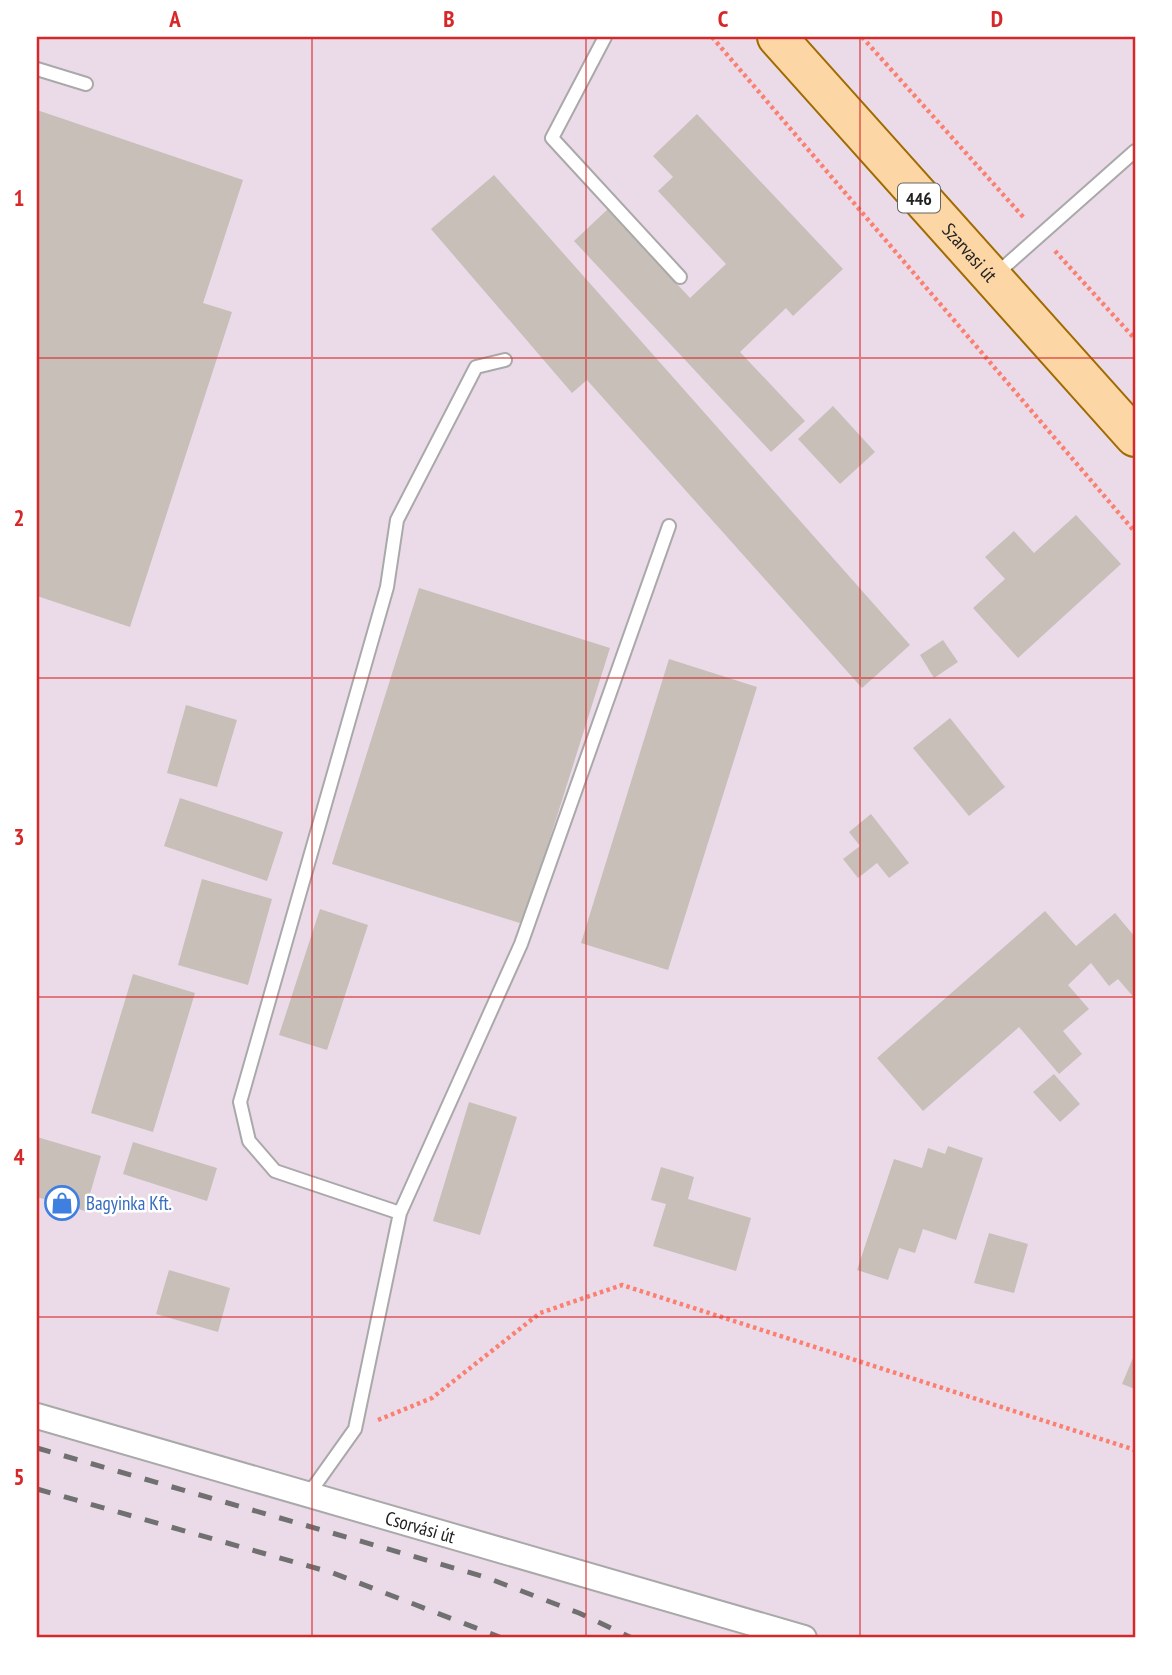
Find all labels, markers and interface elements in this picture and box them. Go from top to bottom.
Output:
text: A [168,4,181,33]
text: B [443,4,455,33]
text: C [718,4,729,33]
text: D [991,4,1003,33]
text: 1 [14,183,25,212]
road number: 446 [898,183,940,212]
street label: Szarvasi út [937,218,1003,287]
text: 2 [14,503,25,532]
text: 3 [14,822,25,851]
text: 4 [14,1142,25,1171]
shop icon: Bagyinka Kft. [43,1184,81,1222]
place label: Bagyinka Kft. [86,1191,172,1215]
text: 5 [14,1462,25,1491]
street label: Csorvási út [383,1505,459,1549]

